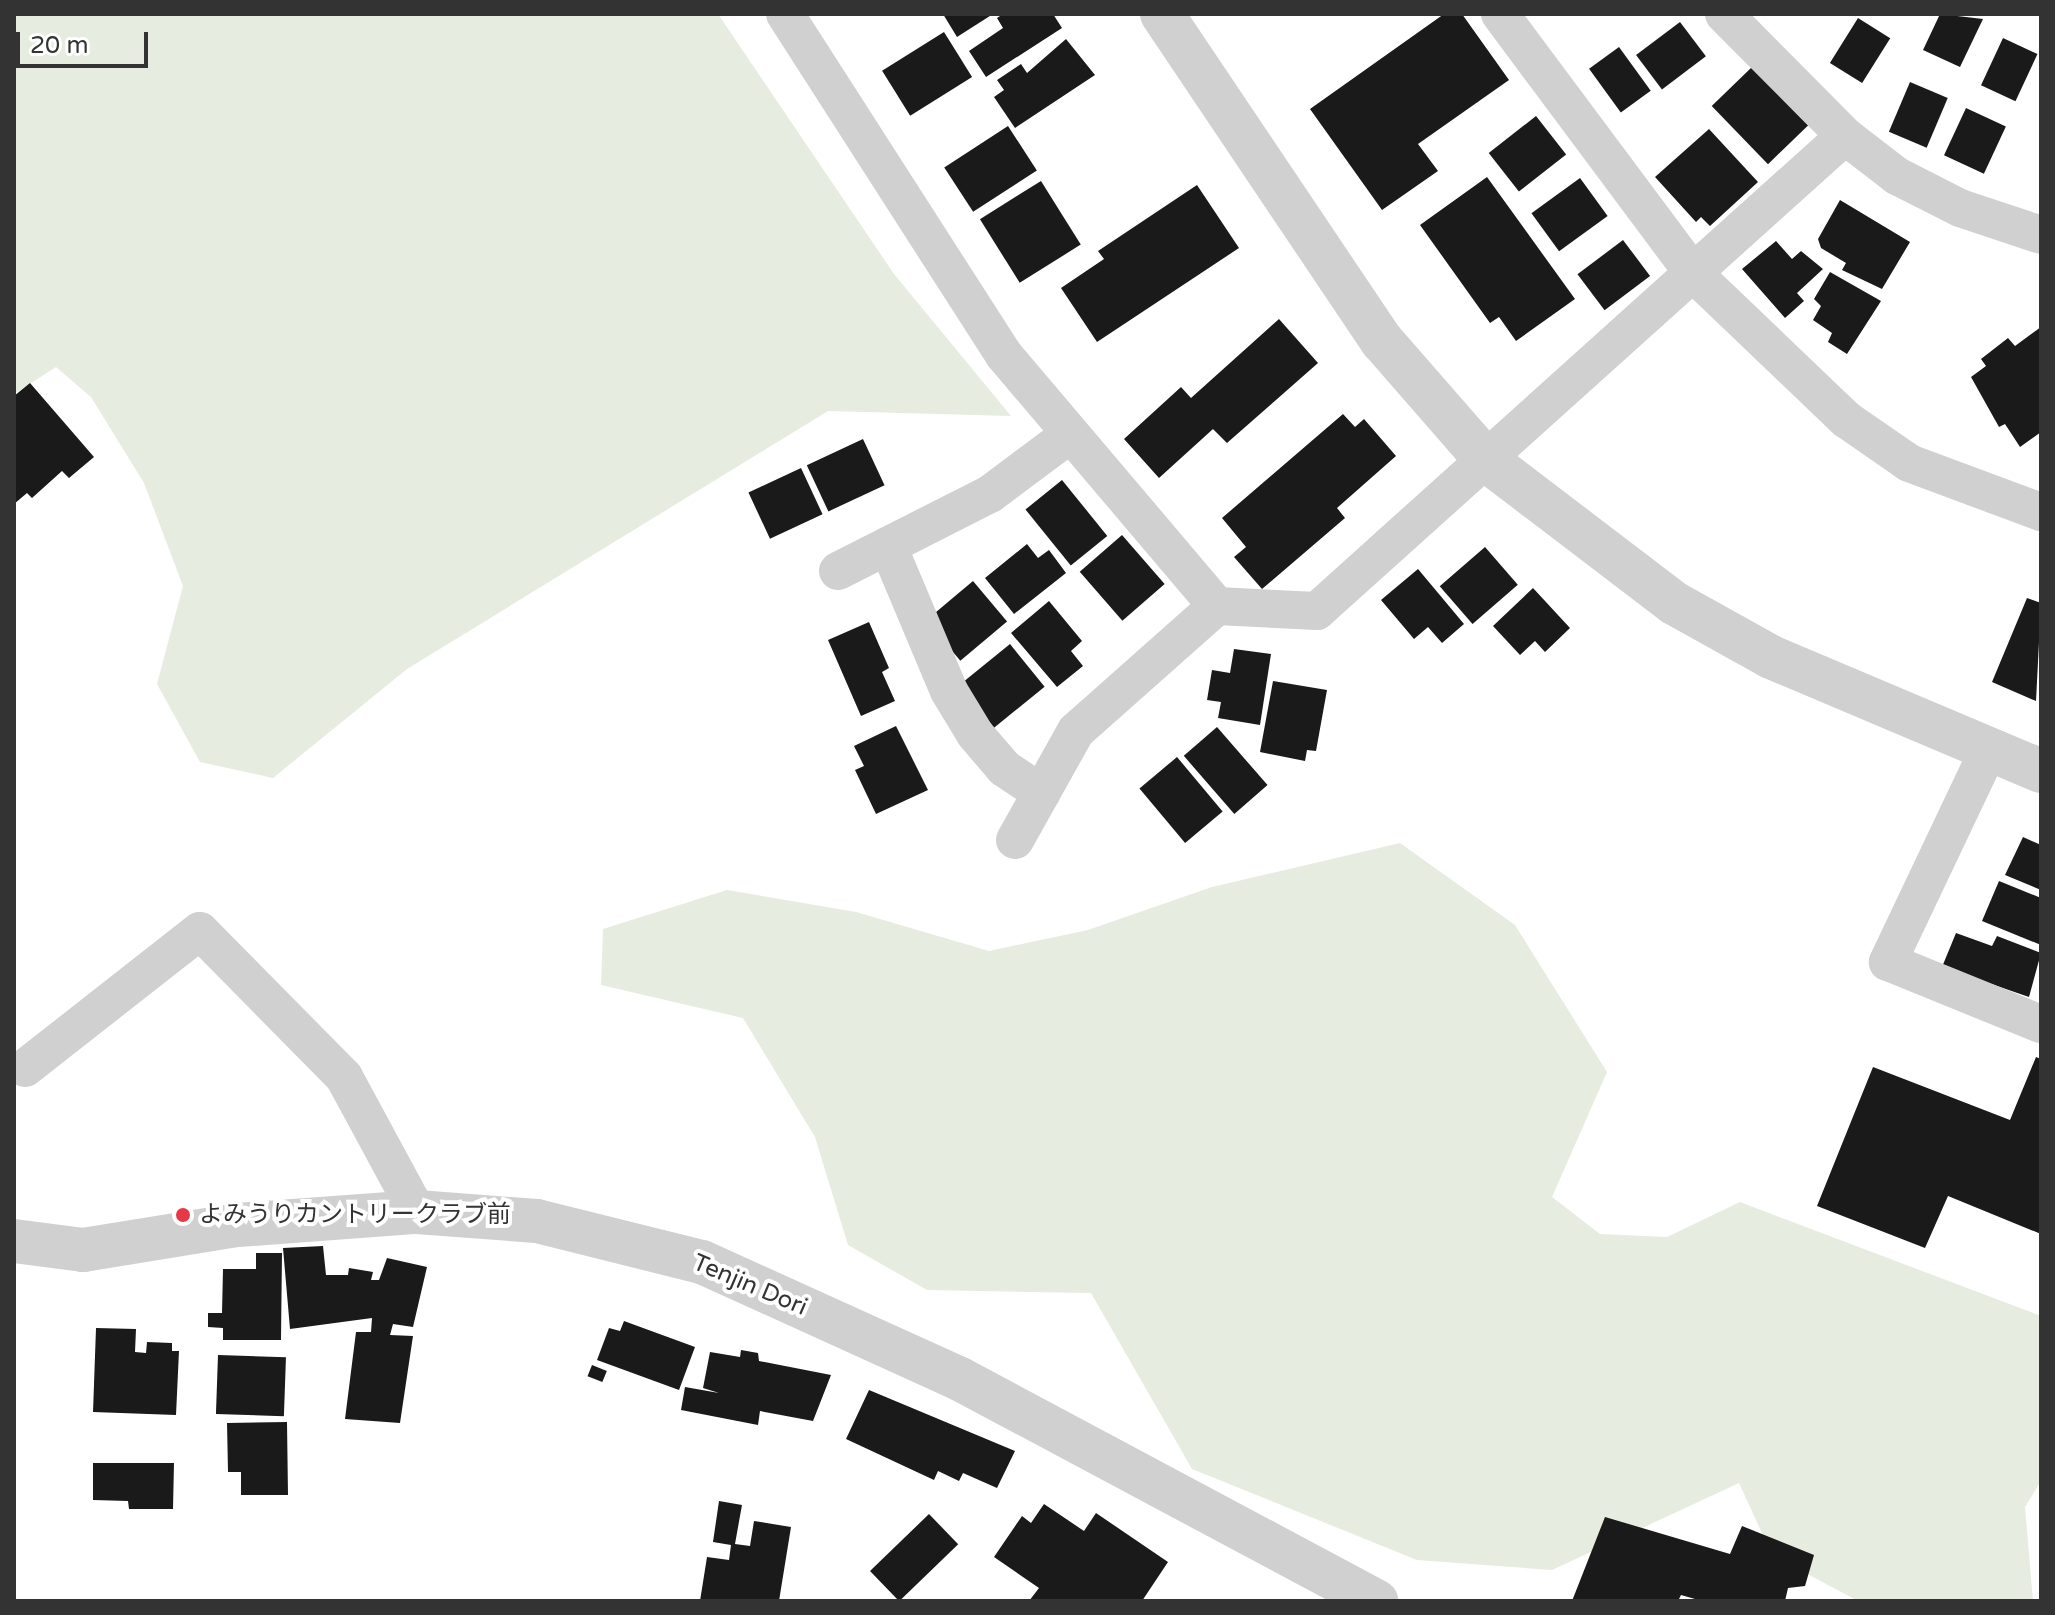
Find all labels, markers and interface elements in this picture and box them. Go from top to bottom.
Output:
scale bar [20,16,152,66]
text: 20 m [30,31,88,60]
place label: よみうりカントリークラブ前 [199,1201,511,1229]
marker: よみうりカントリークラブ前 [174,1206,192,1224]
street label: Tenjin Dori [688,1248,812,1322]

